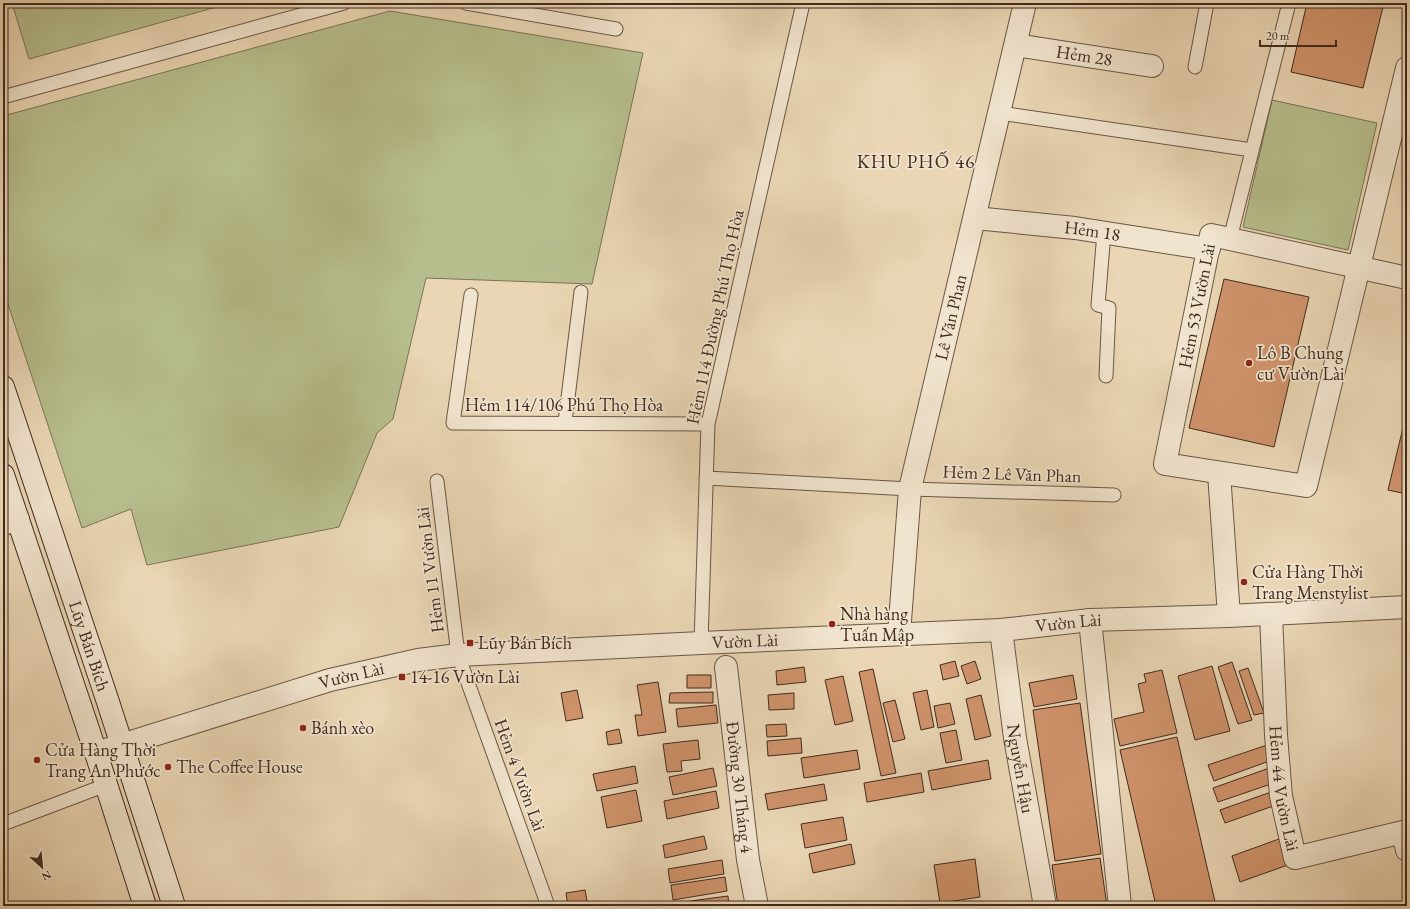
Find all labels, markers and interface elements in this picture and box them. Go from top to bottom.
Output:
scale bar [1260,22,1336,48]
text: 20 m [1266,28,1290,44]
street label: Hẻm 28 [1055,39,1114,71]
district label: KHU PHỐ 46 [857,149,975,174]
street label: Hẻm 114 Đường Phú Thọ Hòa [681,207,749,426]
street label: Hẻm 18 [1063,215,1122,246]
street label: Hẻm 53 Vườn Lài [1173,241,1220,370]
street label: Lê Văn Phan [929,271,972,362]
place label: Lô B Chung cư Vườn Lài [1257,341,1345,385]
marker: Lô B Chung cư Vườn Lài [1244,358,1254,368]
street label: Hẻm 114/106 Phú Thọ Hòa [465,393,664,416]
street label: Hẻm 2 Lê Văn Phan [942,460,1082,487]
street label: Hẻm 11 Vườn Lài [410,505,449,634]
place label: Cửa Hàng Thời Trang Menstylist [1252,560,1369,604]
marker: Cửa Hàng Thời Trang Menstylist [1239,577,1249,587]
street label: Lũy Bán Bích [64,598,116,694]
place label: Nhà hàng Tuấn Mập [840,602,914,646]
street label: Vườn Lài [1034,608,1102,637]
marker: Nhà hàng Tuấn Mập [827,619,837,629]
street label: Vườn Lài [711,628,779,654]
place label: Lũy Bán Bích [478,631,572,654]
marker: Lũy Bán Bích [465,638,475,648]
street label: Vườn Lài [316,656,387,694]
place label: 14-16 Vườn Lài [410,665,520,688]
marker: 14-16 Vườn Lài [397,672,407,682]
street label: Hẻm 4 Vườn Lài [489,715,552,835]
place label: Bánh xèo [311,716,374,739]
street label: Đường 30 Tháng 4 [721,720,759,855]
street label: Nguyễn Hậu [1002,722,1040,816]
marker: Bánh xèo [298,723,308,733]
street label: Hẻm 44 Vườn Lài [1265,725,1305,854]
place label: Cửa Hàng Thời Trang An Phước [45,738,161,782]
marker: Cửa Hàng Thời Trang An Phước [32,755,42,765]
place label: The Coffee House [176,755,303,778]
marker: The Coffee House [163,762,173,772]
north arrow [22,847,62,887]
text: N [39,868,54,884]

